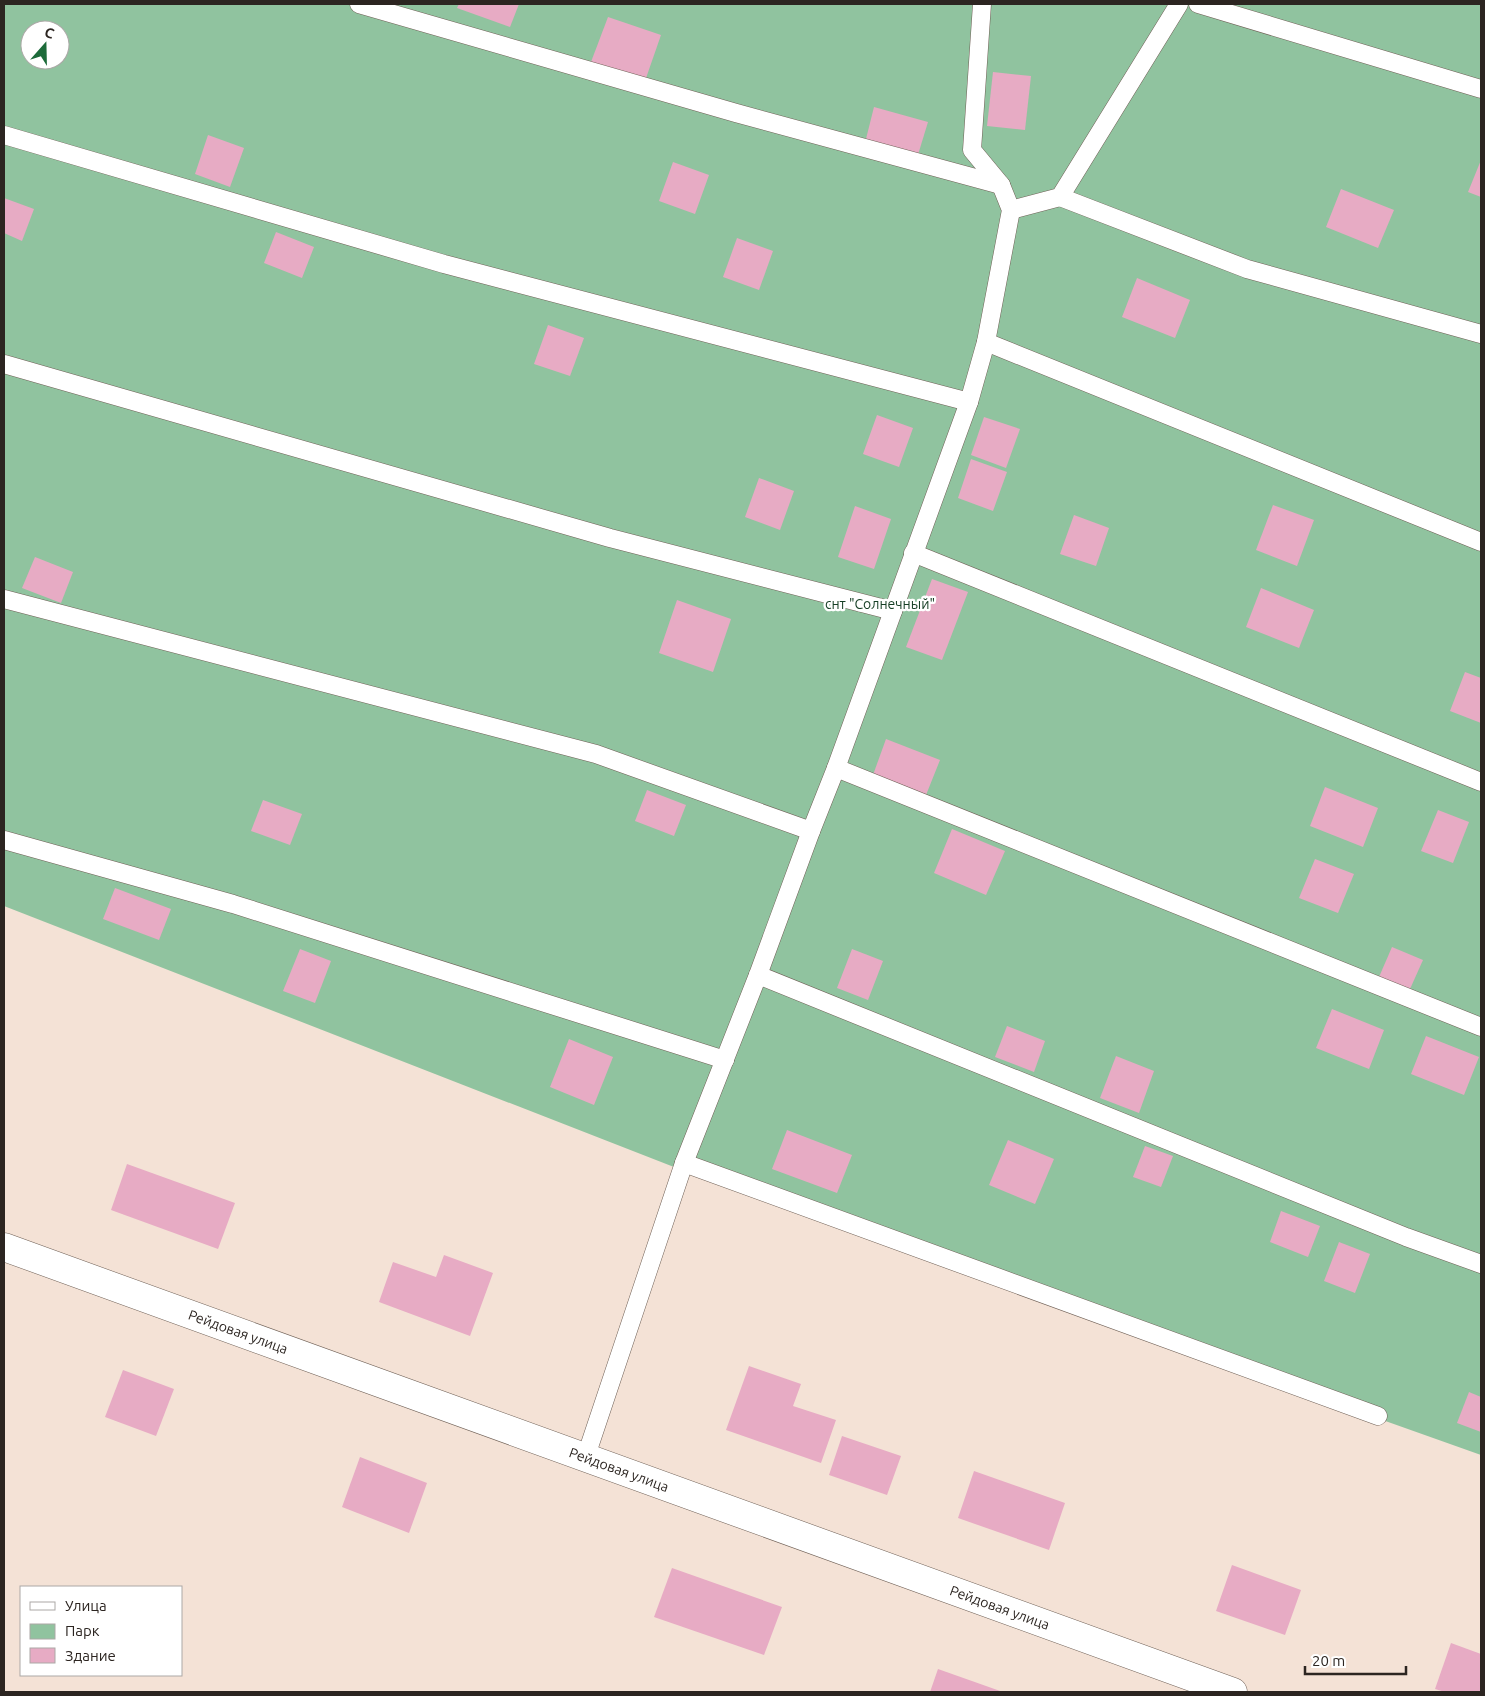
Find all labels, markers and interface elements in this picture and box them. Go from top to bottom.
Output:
north arrow [20,20,70,70]
text: С [43,24,56,42]
park label: снт "Солнечный" [825,596,935,612]
street label: Рейдовая улица [186,1306,290,1357]
street label: Рейдовая улица [567,1444,671,1495]
street label: Рейдовая улица [948,1582,1052,1633]
legend [20,1586,182,1676]
text: Улица [65,1597,107,1614]
text: Парк [65,1622,100,1639]
scale bar [1305,1644,1406,1676]
text: Здание [65,1647,116,1664]
text: 20 m [1312,1652,1345,1669]

